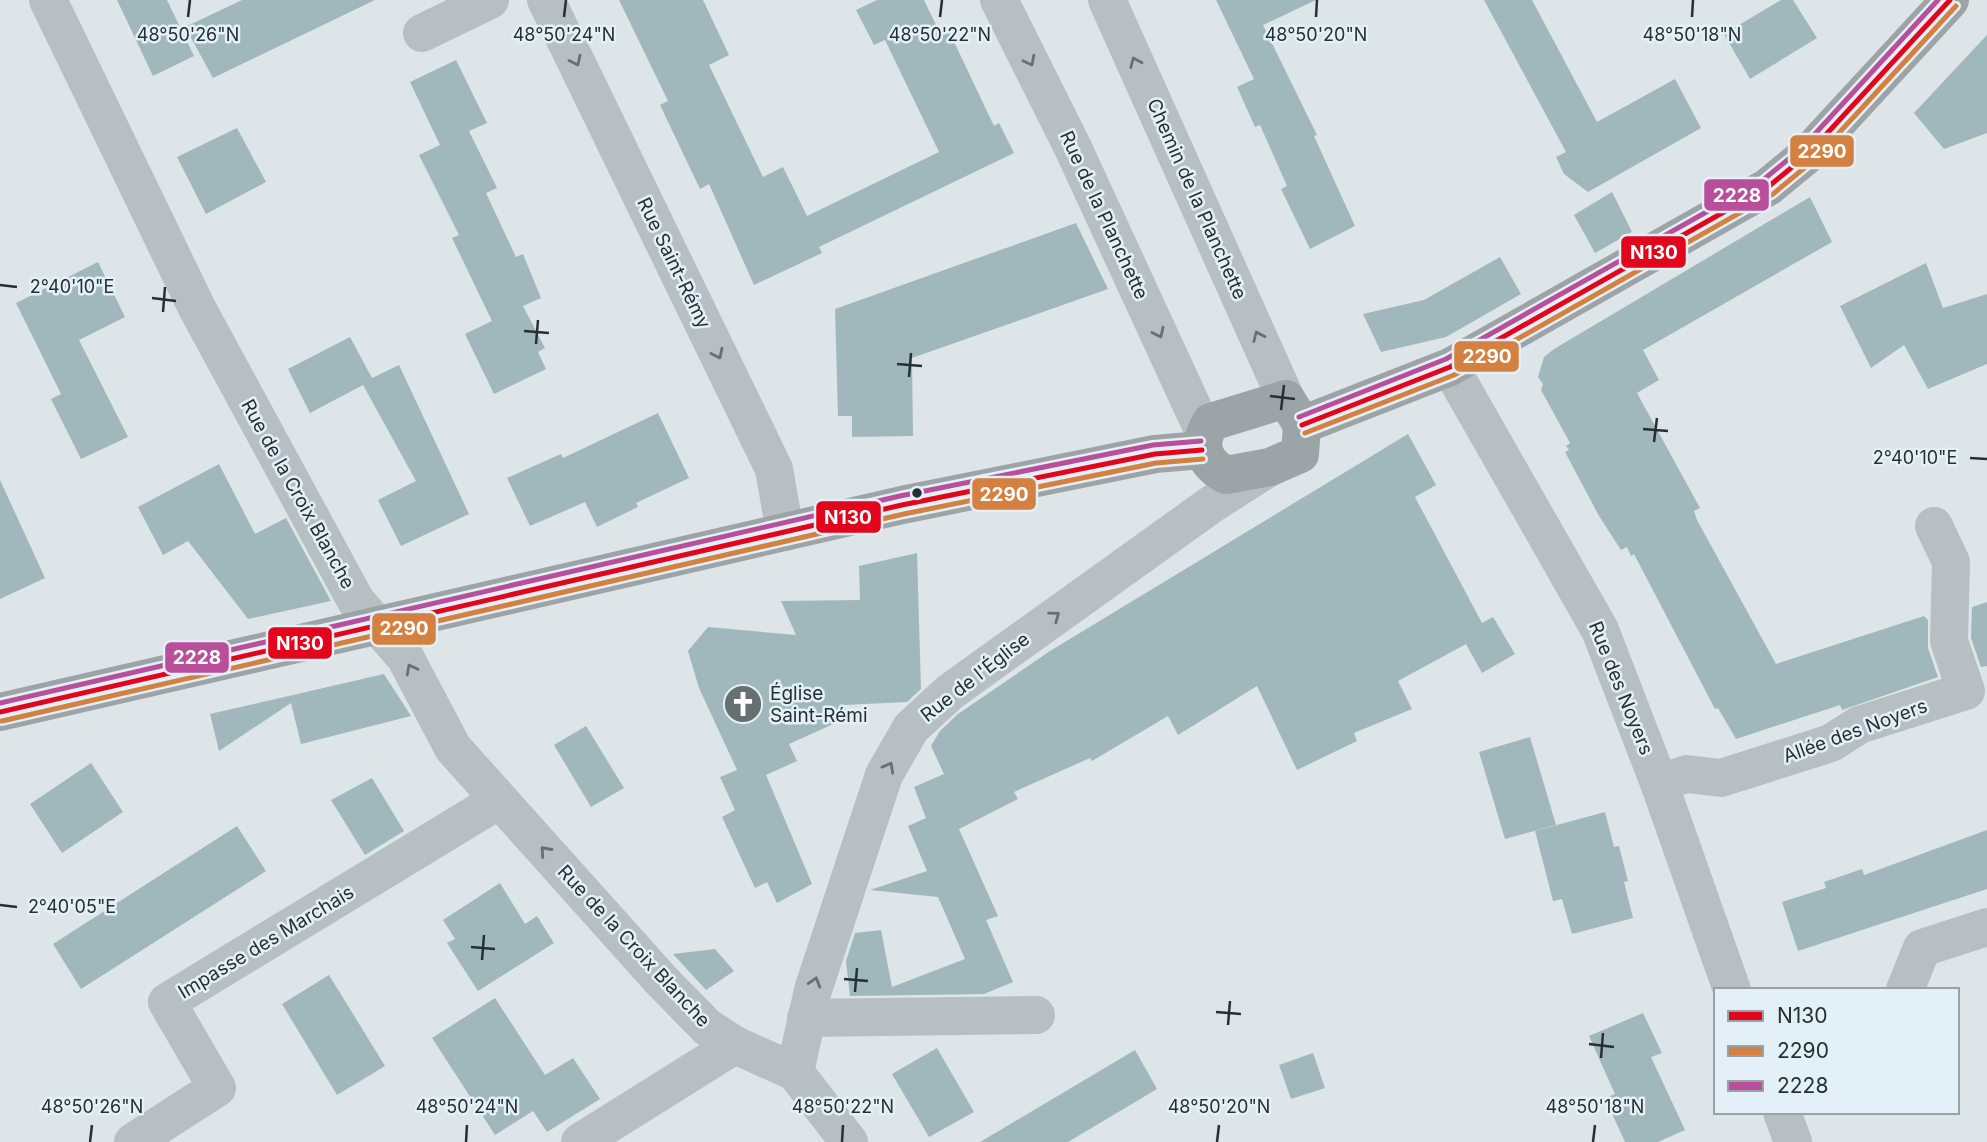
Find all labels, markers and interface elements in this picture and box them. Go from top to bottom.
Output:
text: 48°50'26"N [137,24,239,45]
text: 48°50'24"N [513,24,615,45]
text: 48°50'22"N [889,24,991,45]
text: 48°50'20"N [1265,24,1367,45]
text: 48°50'18"N [1643,24,1741,45]
one-way arrow [567,54,581,66]
one-way arrow [1021,54,1035,66]
one-way arrow [1129,57,1143,69]
street label: Chemin de la Planchette [1142,95,1252,303]
street label: Rue de la Planchette [1055,127,1153,303]
line badge: 2290 [1789,134,1855,168]
text: 2290 [1797,140,1847,163]
line badge: 2228 [1703,178,1770,212]
text: 2228 [1713,184,1761,207]
street label: Rue Saint-Rémy [632,194,716,333]
line badge: N130 [1620,235,1687,269]
text: N130 [1630,241,1678,264]
text: 2°40'10"E [30,276,114,297]
one-way arrow [1151,326,1165,338]
one-way arrow [1253,331,1267,343]
line badge: 2290 [1453,340,1520,373]
text: 2290 [1462,345,1512,368]
one-way arrow [710,347,724,359]
street label: Rue de la Croix Blanche [236,395,360,593]
text: 2°40'10"E [1873,447,1957,468]
line badge: 2290 [971,477,1037,511]
text: 2290 [979,483,1029,506]
unlabelled marker [910,486,924,500]
line badge: N130 [815,500,882,534]
text: N130 [824,506,872,529]
line badge: 2290 [371,612,437,646]
one-way arrow [1047,612,1060,624]
text: 2290 [379,617,429,640]
street label: Rue des Noyers [1584,618,1658,758]
line badge: N130 [267,626,333,660]
street label: Rue de l'Église [915,627,1034,727]
text: N130 [276,632,324,655]
line badge: 2228 [164,641,230,674]
text: 2228 [173,646,221,669]
one-way arrow [406,664,420,676]
place label: Église Saint-Rémi [770,681,868,727]
church icon: Église Saint-Rémi [722,683,764,725]
street label: Allée des Noyers [1780,694,1930,768]
one-way arrow [880,761,894,774]
one-way arrow [541,846,553,859]
street label: Rue de la Croix Blanche [553,860,715,1032]
street label: Impasse des Marchais [174,880,358,1004]
text: 2°40'05"E [28,896,116,917]
one-way arrow [807,976,822,988]
legend [1714,988,1959,1114]
text: N130 [1777,1003,1828,1028]
text: 2290 [1777,1038,1829,1063]
text: 2228 [1777,1073,1828,1098]
text: 48°50'26"N [41,1096,143,1117]
text: 48°50'24"N [416,1096,518,1117]
text: 48°50'22"N [792,1096,894,1117]
text: 48°50'20"N [1168,1096,1270,1117]
text: 48°50'18"N [1546,1096,1644,1117]

